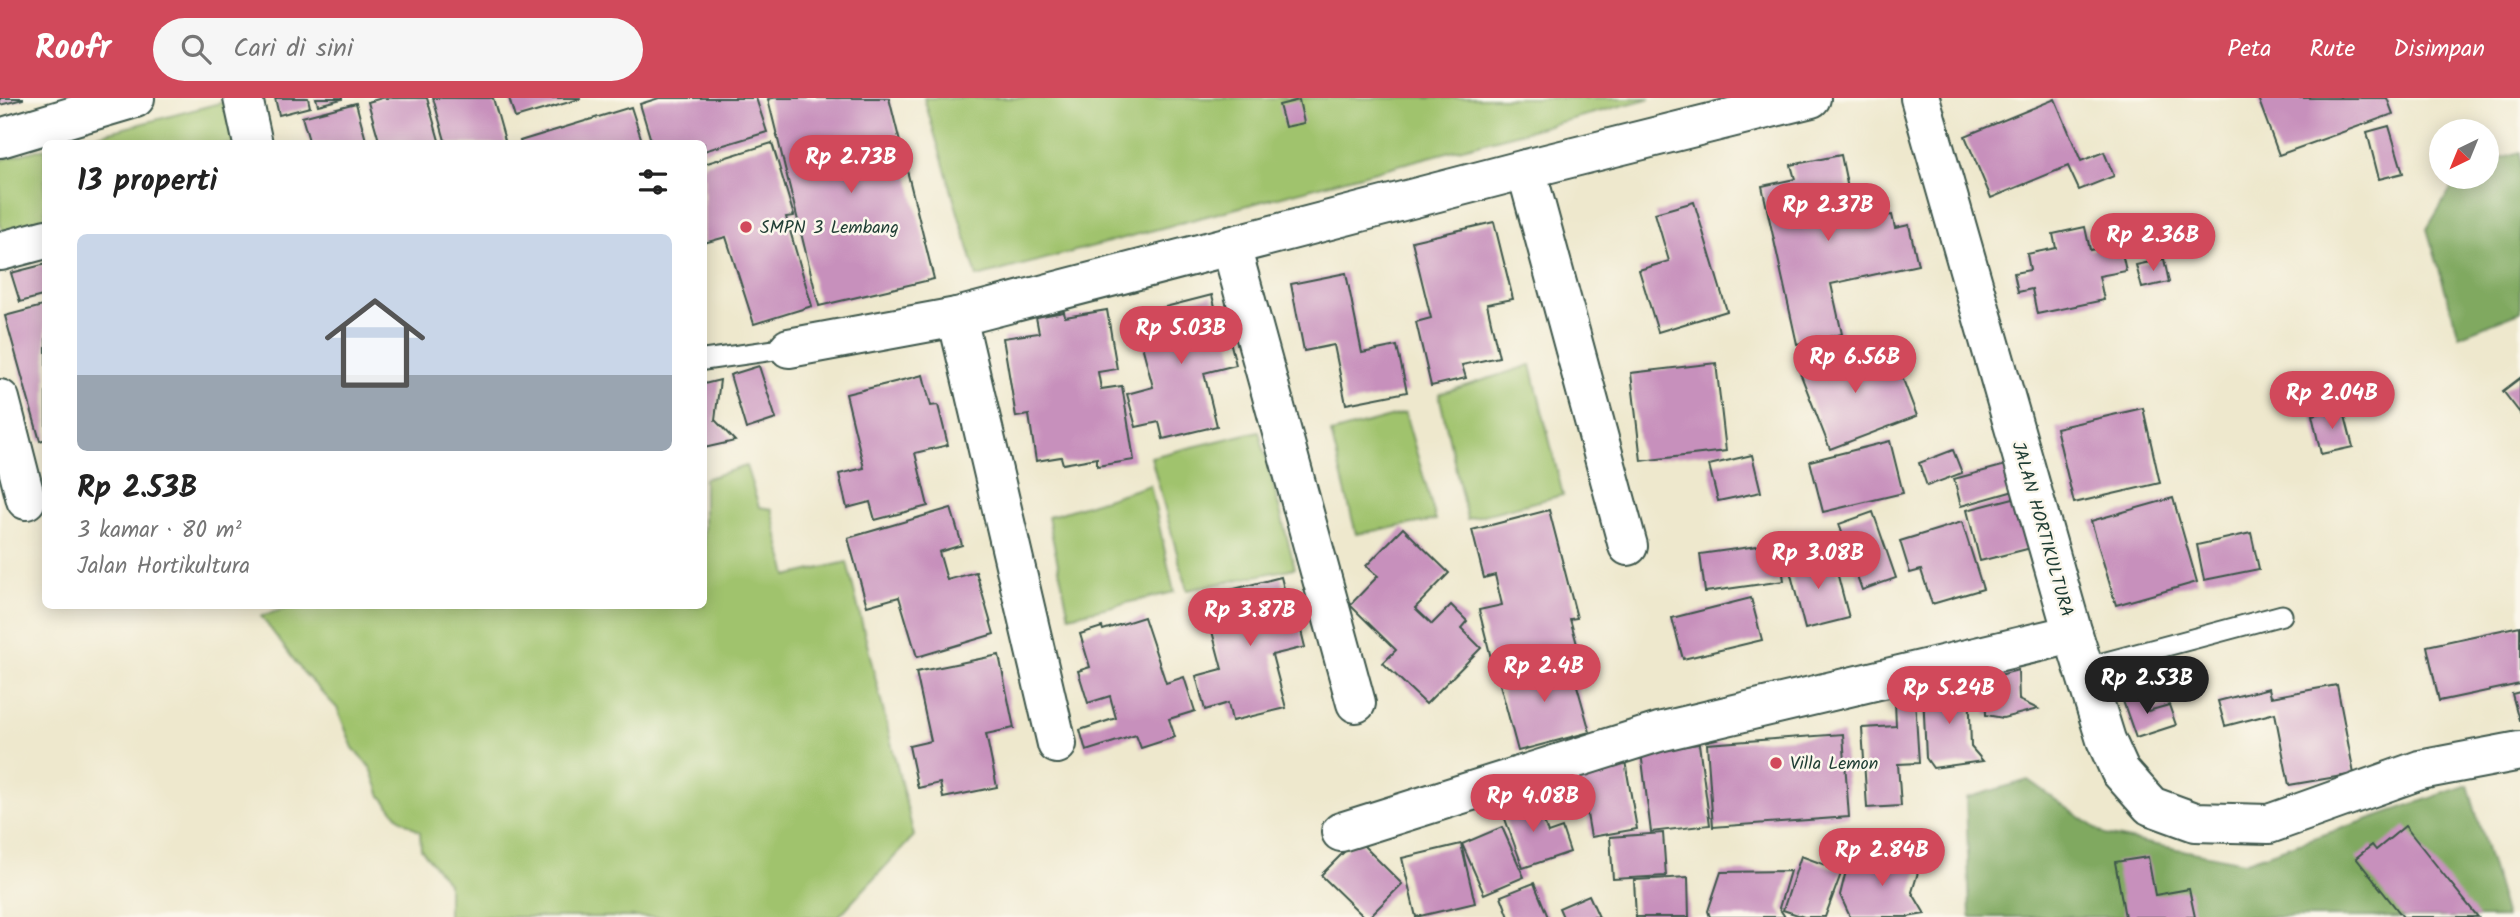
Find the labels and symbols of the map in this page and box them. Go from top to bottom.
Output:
north arrow [2429,119,2499,189]
pin: Rp 2.73B [779,136,923,195]
pin: Rp 2.37B [1756,184,1900,243]
place label: SMPN 3 Lembang [760,214,899,243]
pin: Rp 2.36B [2081,214,2225,273]
marker: SMPN 3 Lembang [738,219,754,235]
pin: Rp 5.03B [1109,306,1253,366]
pin: Rp 6.56B [1783,336,1927,395]
pin: Rp 2.04B [2260,372,2404,431]
street label: JALAN HORTIKULTURA [2003,438,2081,621]
pin: Rp 3.08B [1746,532,1890,591]
pin: Rp 3.87B [1178,588,1322,648]
pin: Rp 2.4B [1479,644,1609,704]
pin: Rp 2.53B [2075,656,2219,716]
pin: Rp 5.24B [1877,666,2021,726]
place label: Villa Lemon [1790,750,1878,779]
marker: Villa Lemon [1768,755,1784,771]
pin: Rp 4.08B [1461,774,1605,834]
pin: Rp 2.84B [1810,828,1954,888]

